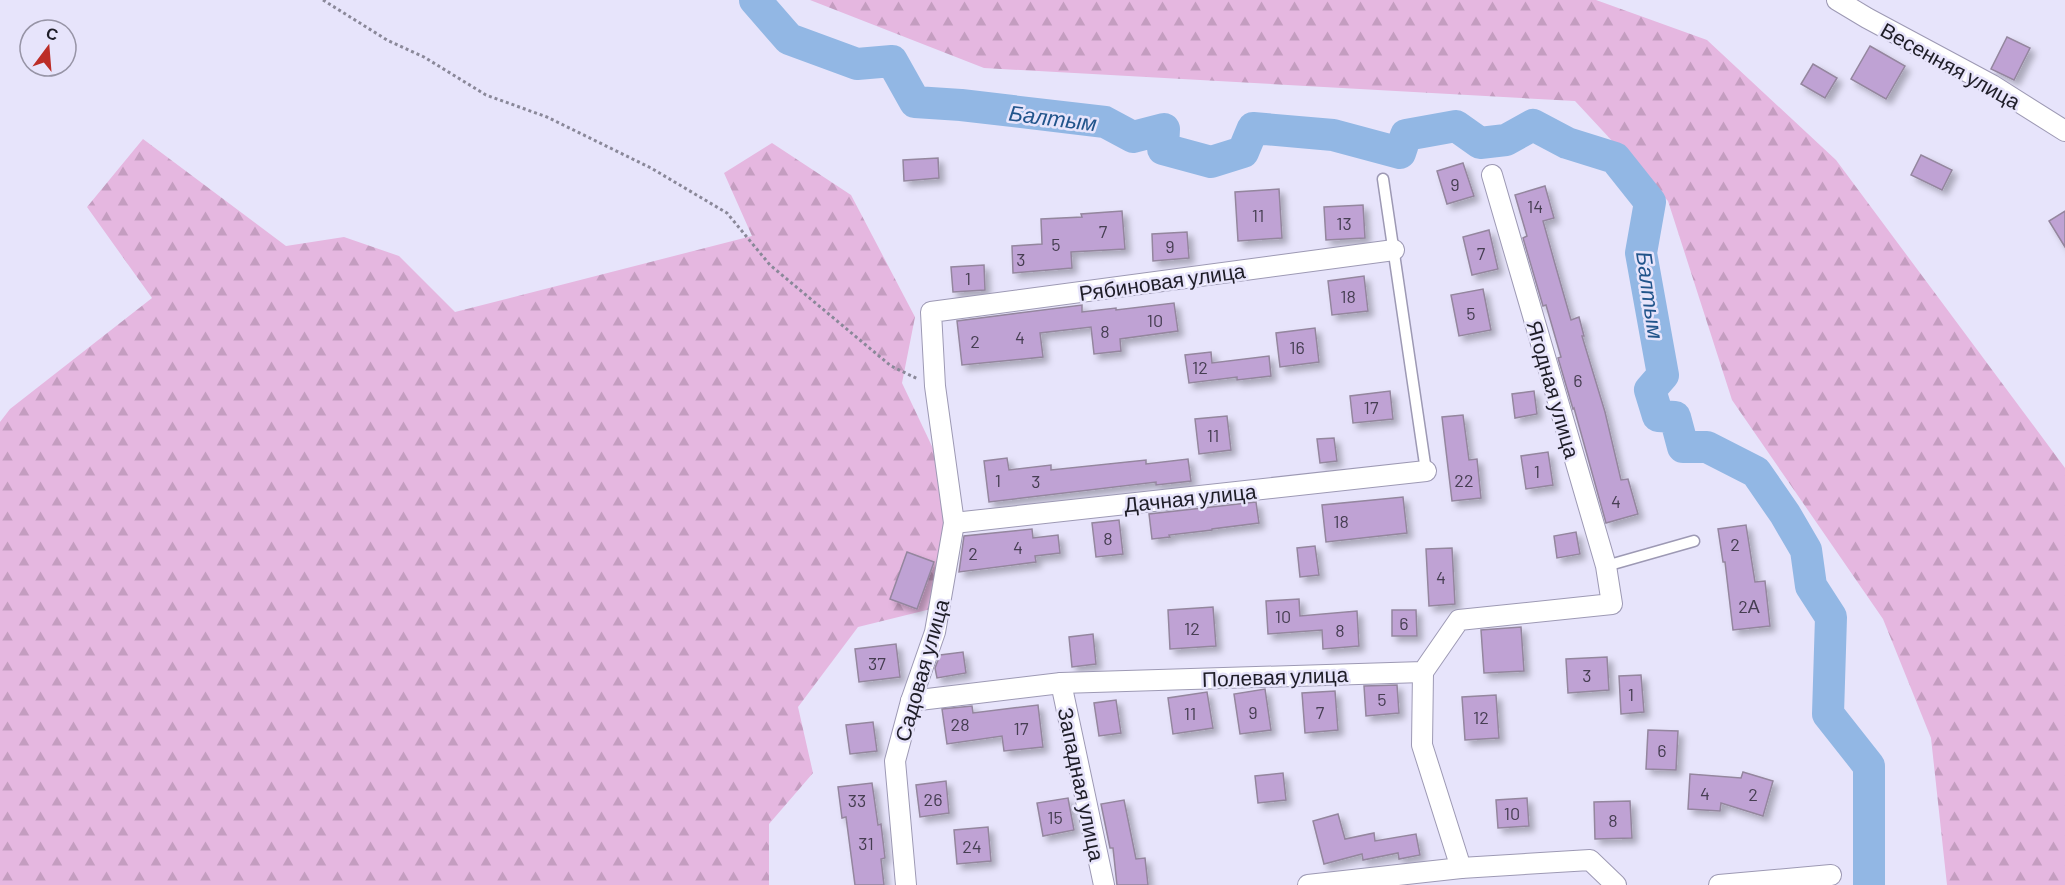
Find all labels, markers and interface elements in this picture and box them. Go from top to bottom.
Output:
street label: Весенняя улица [1877,16,2025,114]
north arrow [18,18,78,78]
text: С [44,22,61,44]
water label: Балтым [1008,99,1098,135]
house number: 9 [1450,173,1460,195]
house number: 14 [1527,195,1543,217]
house number: 11 [1252,204,1264,226]
house number: 13 [1336,212,1352,234]
house number: 7 [1099,220,1108,242]
house number: 5 [1051,233,1061,255]
house number: 9 [1165,235,1175,257]
house number: 7 [1477,242,1486,264]
house number: 3 [1016,248,1026,270]
water label: Балтым [1632,249,1670,341]
street label: Рябиновая улица [1077,257,1247,305]
house number: 1 [965,267,971,289]
house number: 18 [1340,285,1356,307]
house number: 5 [1466,302,1476,324]
house number: 10 [1147,309,1163,331]
street label: Ягодная улица [1522,317,1586,461]
house number: 8 [1100,320,1110,342]
house number: 4 [1015,326,1025,348]
house number: 2 [970,330,980,352]
house number: 16 [1289,336,1305,358]
house number: 12 [1192,356,1208,378]
house number: 6 [1573,369,1583,391]
house number: 17 [1364,396,1379,418]
house number: 11 [1207,424,1219,446]
house number: 1 [1534,460,1540,482]
house number: 1 [995,469,1001,491]
house number: 22 [1454,469,1474,491]
house number: 3 [1031,470,1041,492]
street label: Дачная улица [1123,478,1258,516]
house number: 4 [1611,490,1621,512]
house number: 18 [1333,510,1349,532]
house number: 8 [1103,527,1113,549]
house number: 2 [1730,533,1740,555]
house number: 4 [1013,536,1023,558]
house number: 2 [968,542,978,564]
house number: 4 [1436,566,1446,588]
house number: 2А [1738,595,1760,617]
street label: Садовая улица [889,596,953,744]
house number: 10 [1275,605,1291,627]
house number: 6 [1399,612,1409,634]
house number: 12 [1184,617,1200,639]
house number: 8 [1335,619,1345,641]
house number: 37 [868,652,886,674]
street label: Полевая улица [1202,661,1349,691]
house number: 3 [1582,664,1592,686]
house number: 1 [1628,683,1634,705]
house number: 5 [1377,688,1387,710]
house number: 9 [1248,701,1258,723]
house number: 7 [1316,701,1325,723]
house number: 11 [1184,702,1196,724]
street label: Западная улица [1054,705,1111,863]
house number: 12 [1473,706,1489,728]
house number: 28 [950,713,970,735]
house number: 17 [1014,717,1029,739]
house number: 6 [1657,739,1667,761]
house number: 4 [1700,782,1710,804]
house number: 2 [1748,783,1758,805]
house number: 26 [924,788,942,810]
house number: 33 [848,789,866,811]
house number: 10 [1504,802,1520,824]
house number: 15 [1047,806,1063,828]
house number: 8 [1608,809,1618,831]
house number: 31 [858,832,874,854]
house number: 24 [962,835,982,857]

